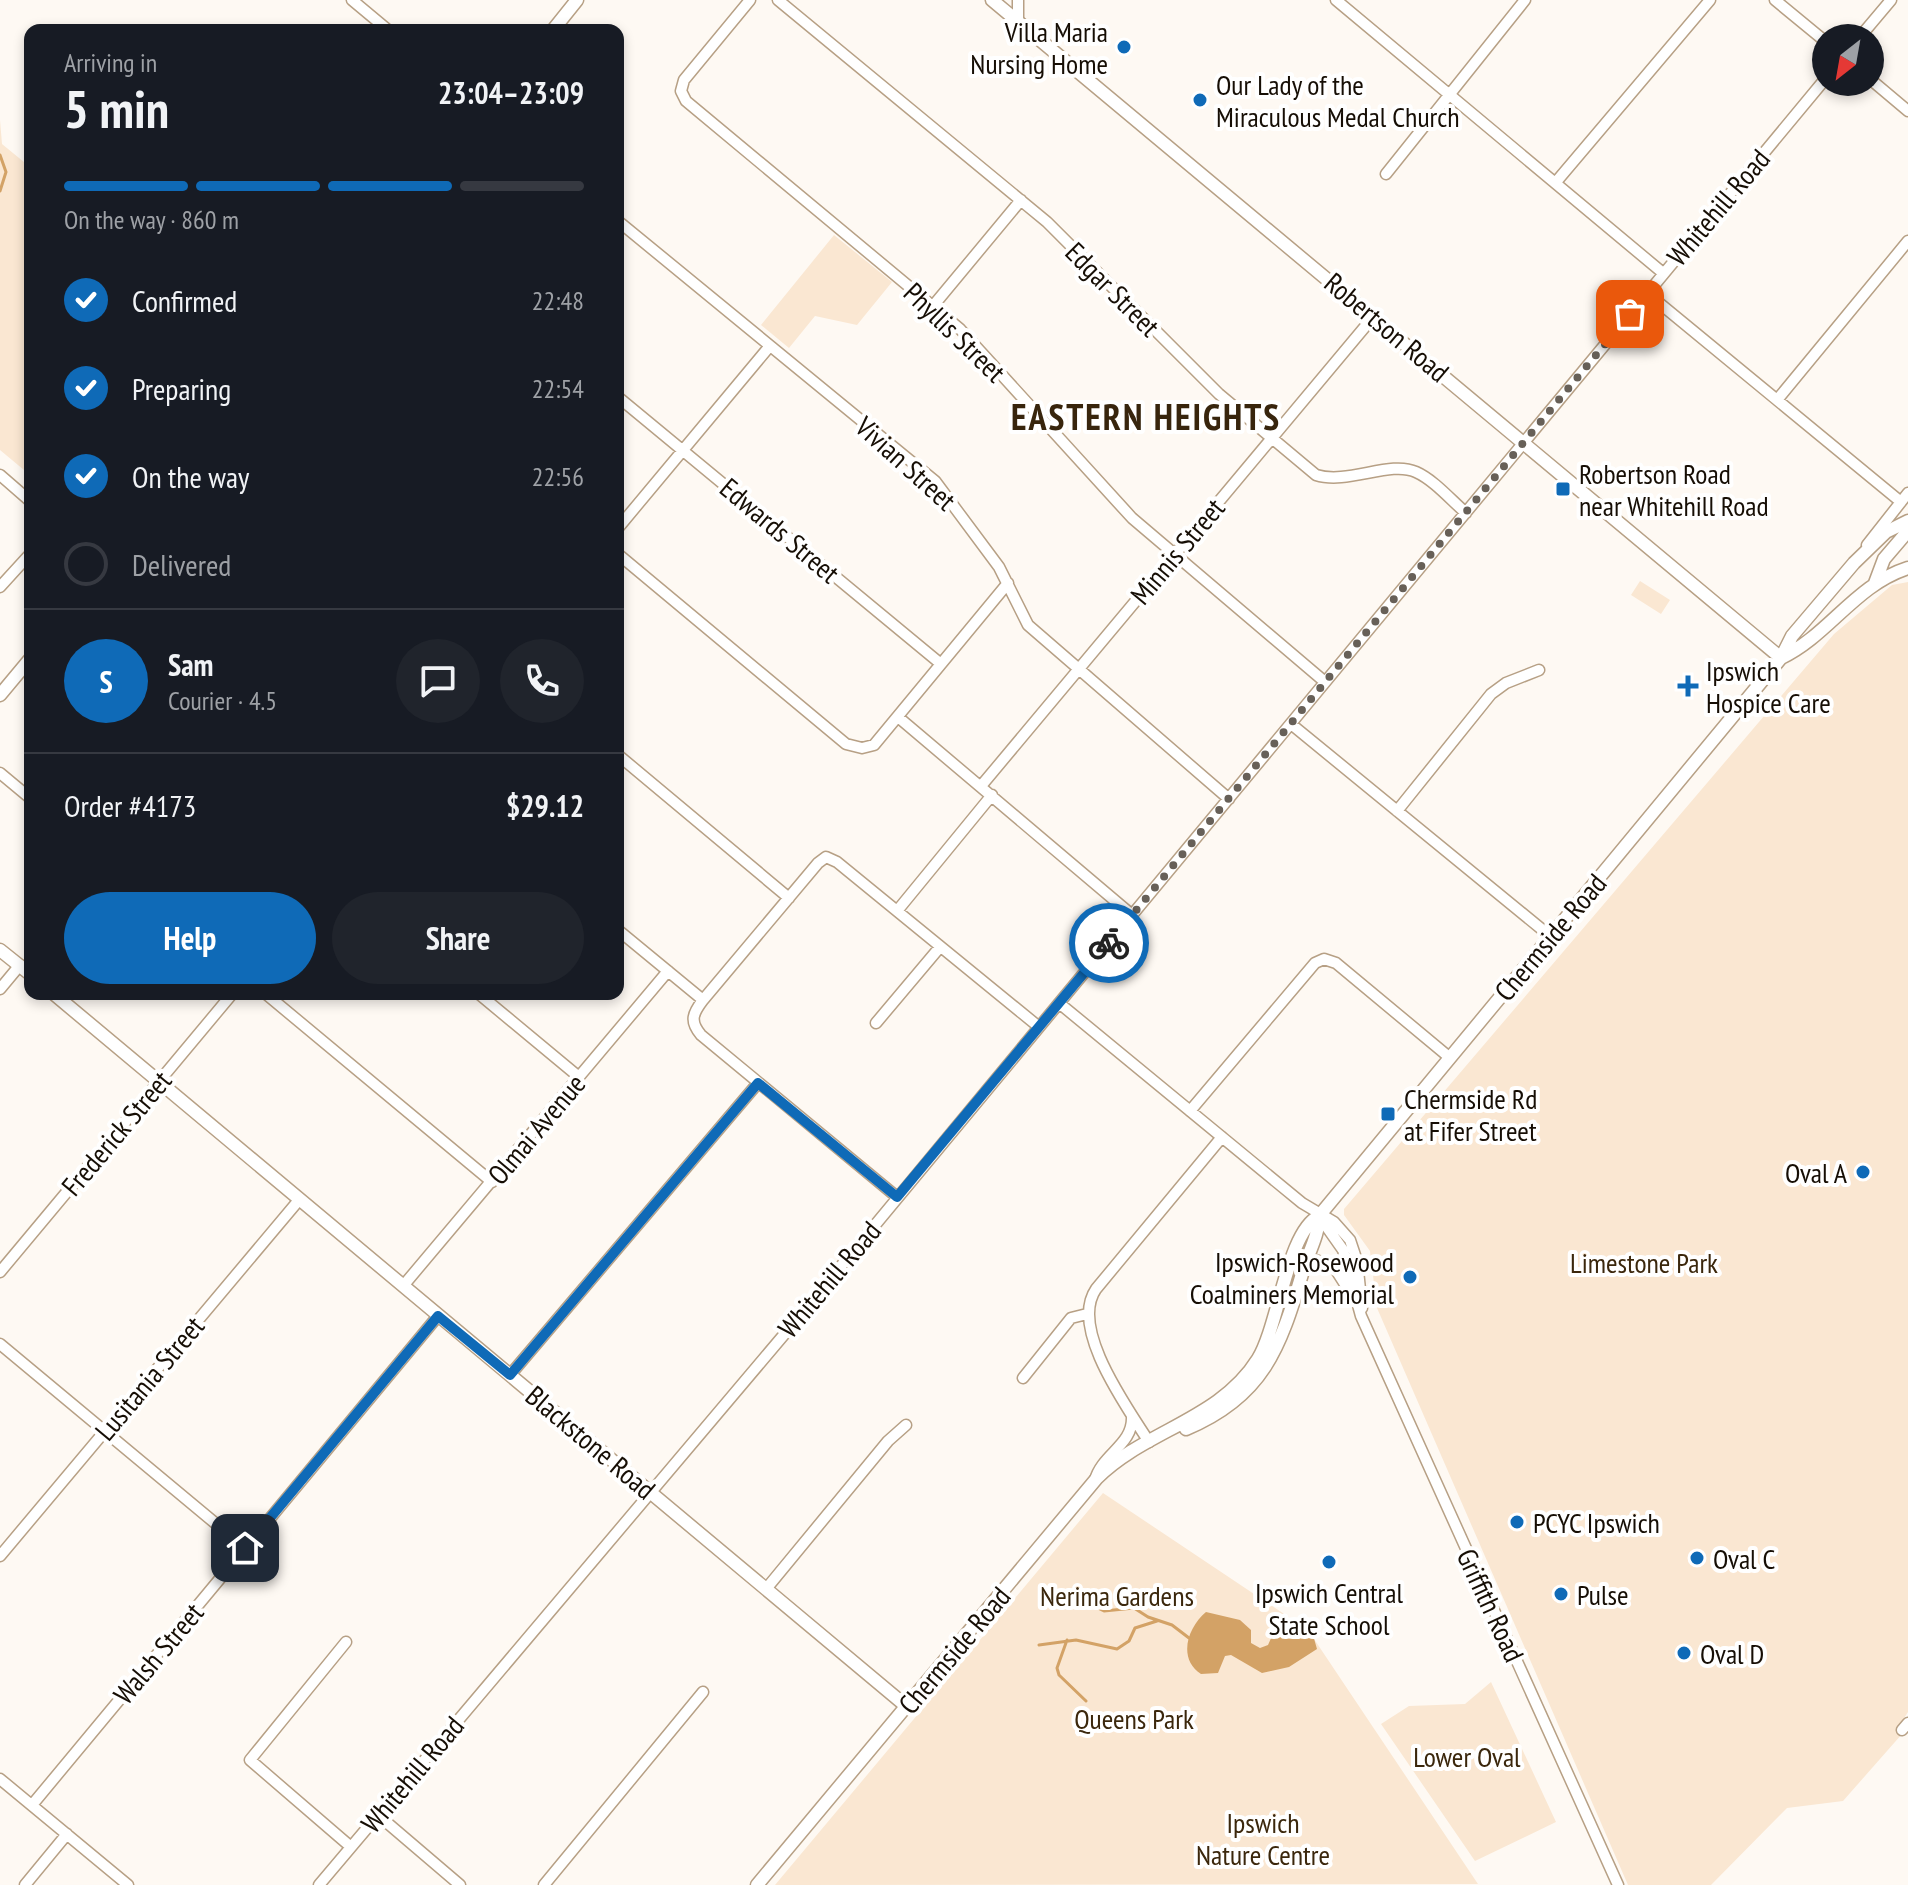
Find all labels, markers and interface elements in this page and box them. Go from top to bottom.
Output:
place label: Villa Maria Nursing Home [970,13,1108,82]
north arrow [1812,24,1884,96]
map controls [1812,24,1884,96]
marker: Villa Maria Nursing Home [1115,38,1133,56]
text: Arriving in [64,46,157,79]
place label: Our Lady of the Miraculous Medal Church [1216,66,1460,135]
text: 23:04–23:09 [438,73,584,112]
text: 5 min [64,75,169,142]
marker: Our Lady of the Miraculous Medal Church [1191,91,1209,109]
street label: Whitehill Road [1658,141,1778,273]
text: On the way · 860 m [64,203,239,236]
street label: Edgar Street [1058,234,1168,344]
street label: Robertson Road [1317,264,1457,390]
street label: Phyllis Street [896,274,1014,390]
icon: check [64,278,108,322]
pin [1596,280,1664,348]
text: Confirmed [132,281,237,320]
text: 22:48 [532,284,584,317]
icon: bag [1608,292,1652,336]
icon: check [64,366,108,410]
text: Preparing [132,369,231,408]
text: 22:54 [532,372,584,405]
district label: EASTERN HEIGHTS [1011,393,1281,440]
street label: Vivian Street [847,407,964,518]
icon: check [64,454,108,498]
place label: Robertson Road near Whitehill Road [1579,455,1769,524]
text: On the way [132,457,249,496]
text: 22:56 [532,460,584,493]
street label: Edwards Street [713,469,848,591]
marker: Robertson Road near Whitehill Road [1554,480,1572,498]
street label: Minnis Street [1122,490,1232,612]
text: Delivered [132,545,231,584]
button: chat [396,639,480,723]
button: phone [500,639,584,723]
text: Sam [168,645,213,684]
place label: Ipswich Hospice Care [1706,652,1831,721]
text: S [99,662,113,701]
marker: Ipswich Hospice Care [1677,675,1699,697]
text: Courier · 4.5 [168,684,277,717]
text: Order #4173 [64,786,196,825]
text: $29.12 [506,786,584,825]
street label: Chermside Road [1486,866,1614,1008]
button: Help [64,892,316,984]
button: Share [332,892,584,984]
courier [1069,903,1149,983]
icon: bike [1087,921,1131,965]
street label: Frederick Street [53,1063,179,1203]
street label: Olmai Avenue [479,1066,593,1192]
place label: Chermside Rd at Fifer Street [1404,1080,1537,1149]
marker: Chermside Rd at Fifer Street [1379,1105,1397,1123]
place label: Oval A [1785,1154,1848,1191]
marker: Oval A [1854,1163,1872,1181]
street label: Whitehill Road [769,1213,889,1345]
place label: Ipswich-Rosewood Coalminers Memorial [1190,1243,1394,1312]
park label: Limestone Park [1570,1244,1718,1281]
marker: Ipswich-Rosewood Coalminers Memorial [1401,1268,1419,1286]
street label: Lusitania Street [86,1308,212,1448]
street label: Blackstone Road [518,1377,664,1507]
place label: PCYC Ipswich [1533,1504,1660,1541]
marker: PCYC Ipswich [1508,1513,1526,1531]
pin [211,1514,279,1582]
icon: home [223,1526,267,1570]
place label: Oval C [1713,1540,1776,1577]
street label: Griffith Road [1449,1542,1533,1668]
marker: Oval C [1688,1549,1706,1567]
marker: Ipswich Central State School [1320,1553,1338,1571]
place label: Ipswich Central State School [1255,1574,1403,1643]
place label: Pulse [1577,1576,1629,1613]
park label: Nerima Gardens [1040,1577,1194,1614]
street label: Chermside Road [890,1579,1018,1721]
marker: Pulse [1552,1585,1570,1603]
street label: Walsh Street [105,1594,211,1711]
place label: Oval D [1700,1635,1764,1672]
marker: Oval D [1675,1644,1693,1662]
park label: Queens Park [1074,1700,1194,1737]
street label: Whitehill Road [352,1708,472,1840]
park label: Lower Oval [1413,1738,1521,1775]
park label: Ipswich Nature Centre [1196,1804,1330,1873]

